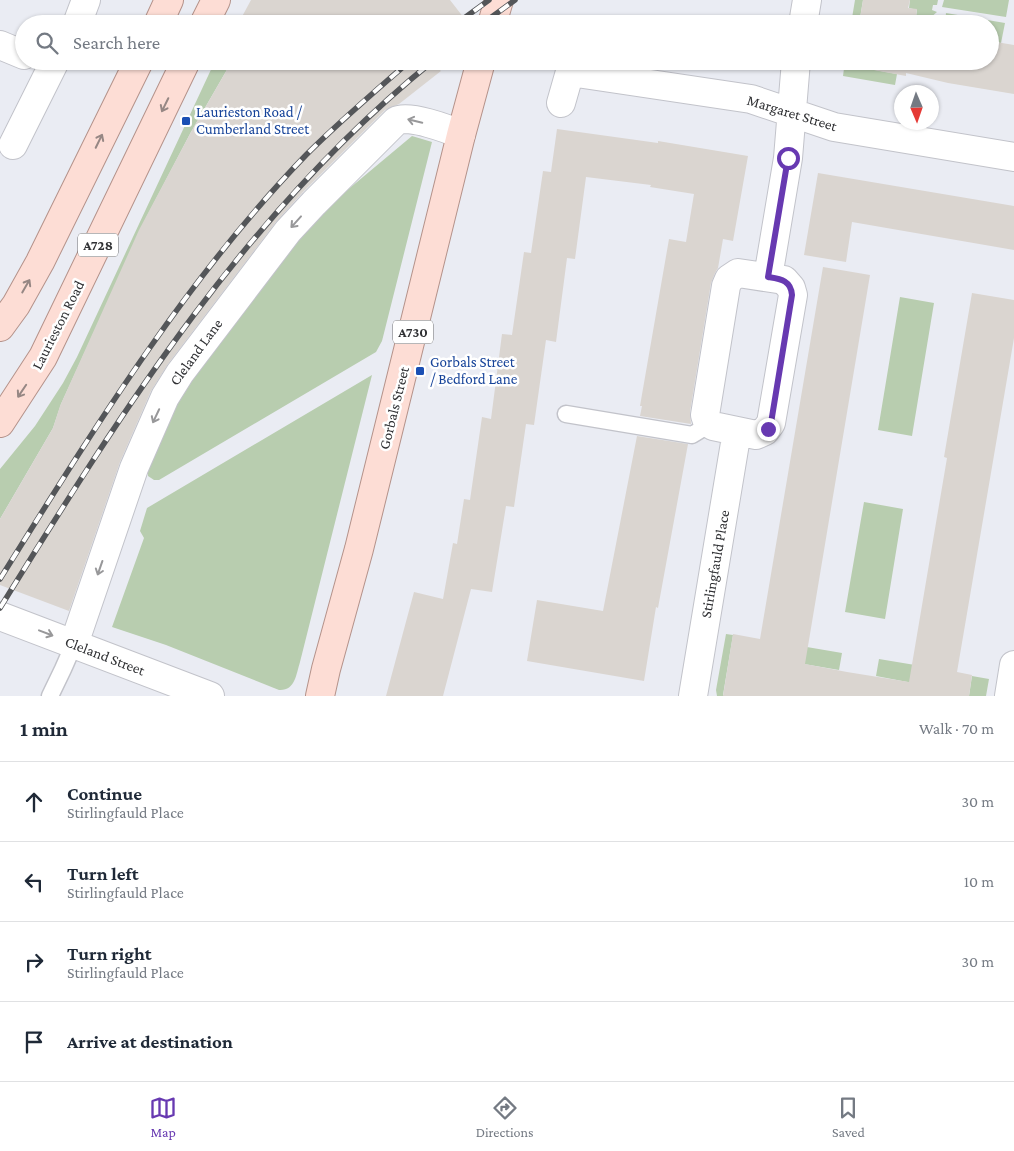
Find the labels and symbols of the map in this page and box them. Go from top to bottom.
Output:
north arrow [894,85,939,130]
street label: Margaret Street [745,92,840,136]
one-way arrow [160,97,170,112]
place label: Laurieston Road / Cumberland Street [196,104,310,137]
marker: Laurieston Road / Cumberland Street [180,115,192,127]
one-way arrow [407,115,423,125]
one-way arrow [95,134,105,149]
route start [777,147,800,170]
one-way arrow [290,216,301,229]
road number: A728 [78,234,118,256]
street label: Laurieston Road [29,278,87,372]
one-way arrow [22,280,32,294]
street label: Cleland Lane [167,315,226,388]
road number: A730 [393,321,433,344]
place label: Gorbals Street / Bedford Lane [430,354,518,387]
street label: Gorbals Street [376,364,412,451]
marker: Gorbals Street / Bedford Lane [414,365,426,377]
one-way arrow [16,384,27,398]
one-way arrow [151,408,161,423]
route end [757,418,780,441]
street label: Stirlingfauld Place [698,508,733,619]
one-way arrow [95,560,104,575]
one-way arrow [37,629,53,638]
street label: Cleland Street [63,633,148,679]

